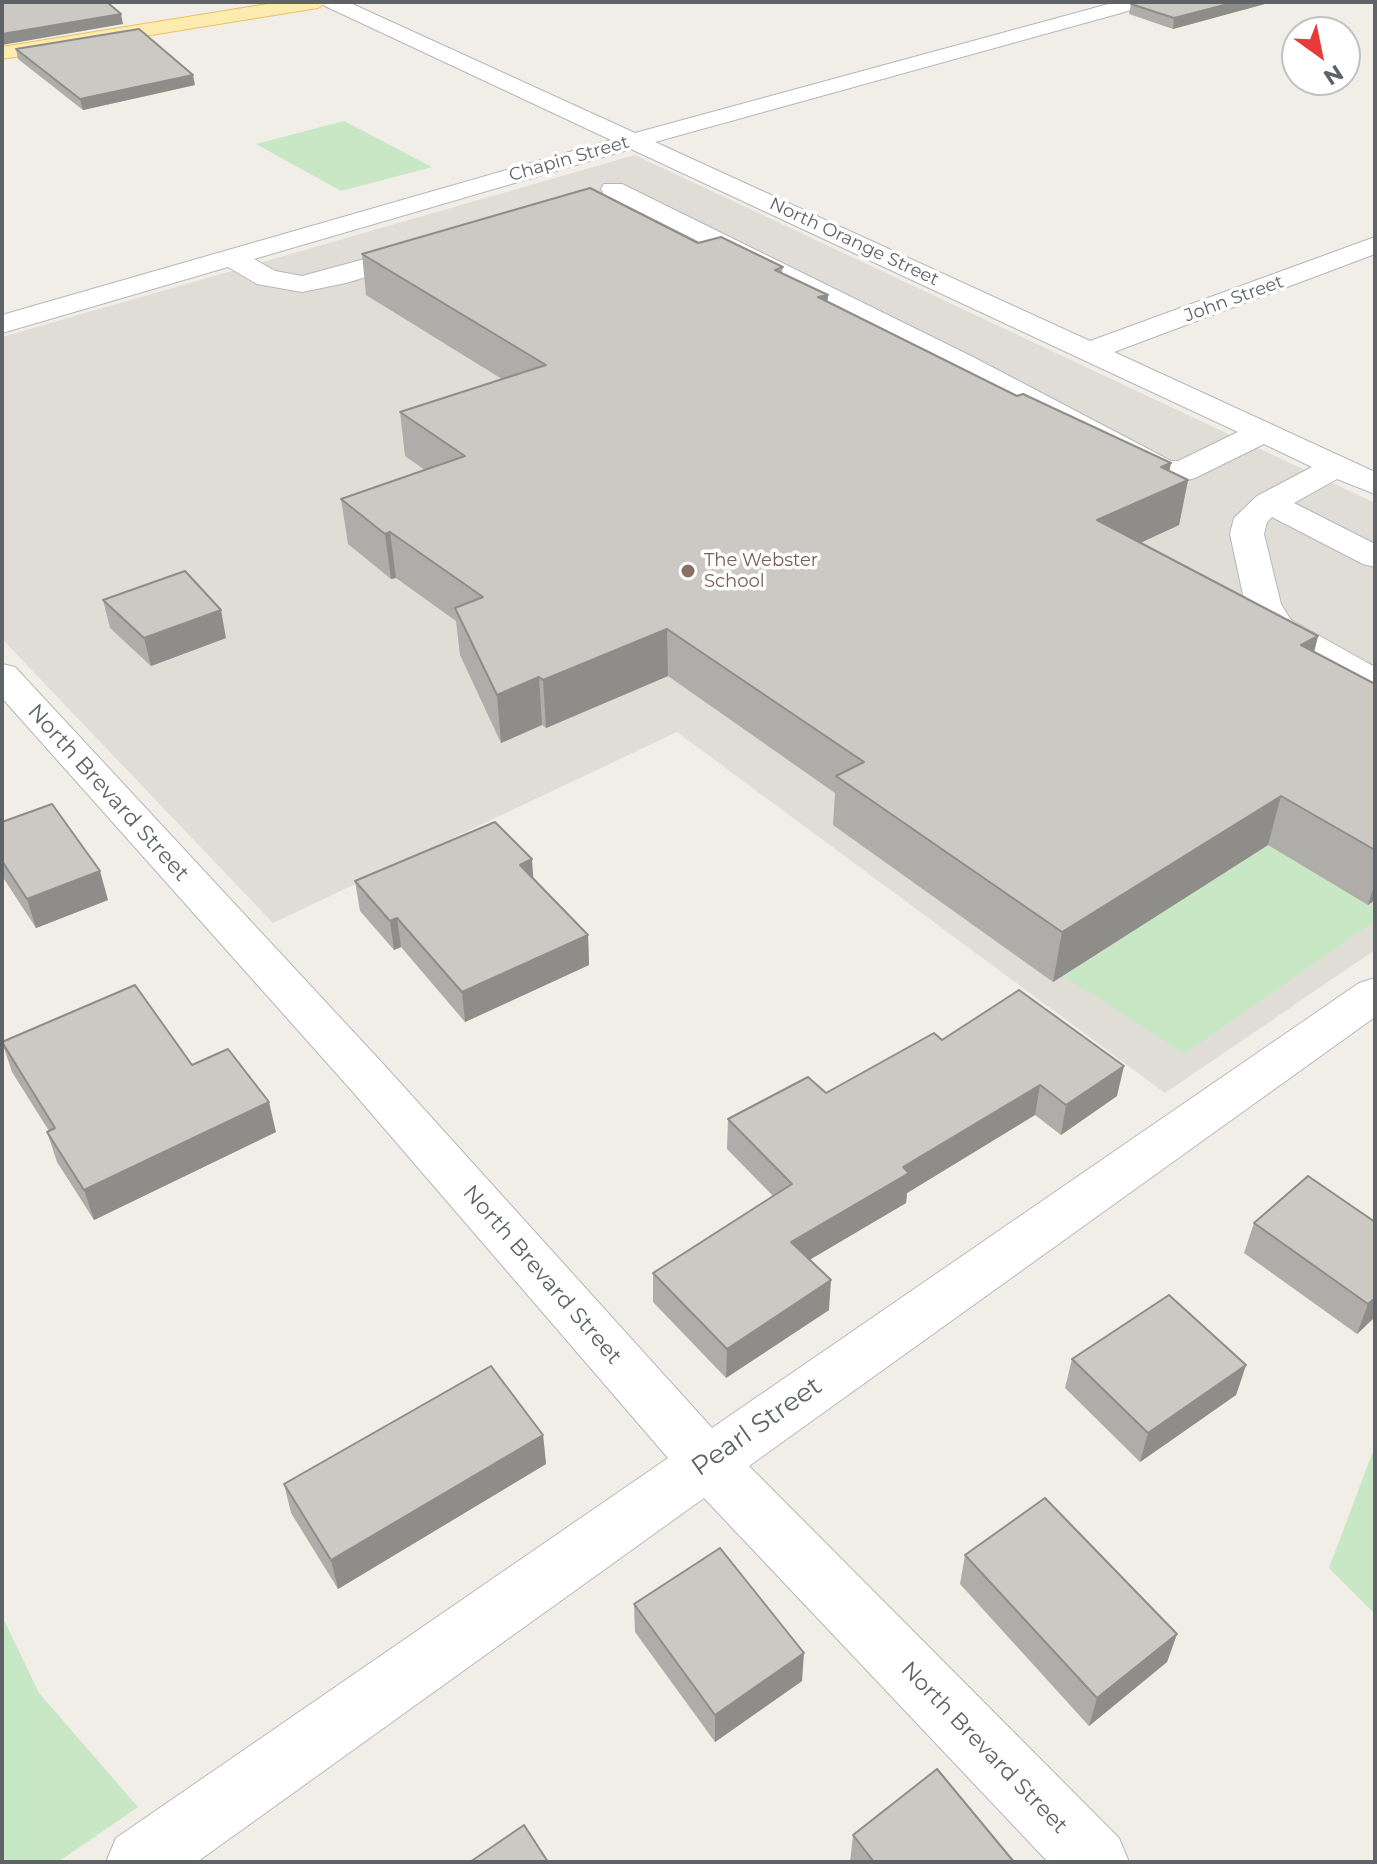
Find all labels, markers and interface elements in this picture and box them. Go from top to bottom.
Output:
north arrow [1281,16,1361,96]
text: N [1318,59,1348,91]
street label: Chapin Street [506,132,632,186]
street label: North Orange Street [766,193,942,291]
street label: John Street [1182,271,1286,327]
place label: The Webster School [704,550,818,592]
marker: The Webster School [679,562,697,580]
street label: North Brevard Street [22,699,194,887]
street label: North Brevard Street [457,1180,627,1370]
street label: Pearl Street [686,1371,828,1483]
street label: North Brevard Street [895,1657,1073,1839]

